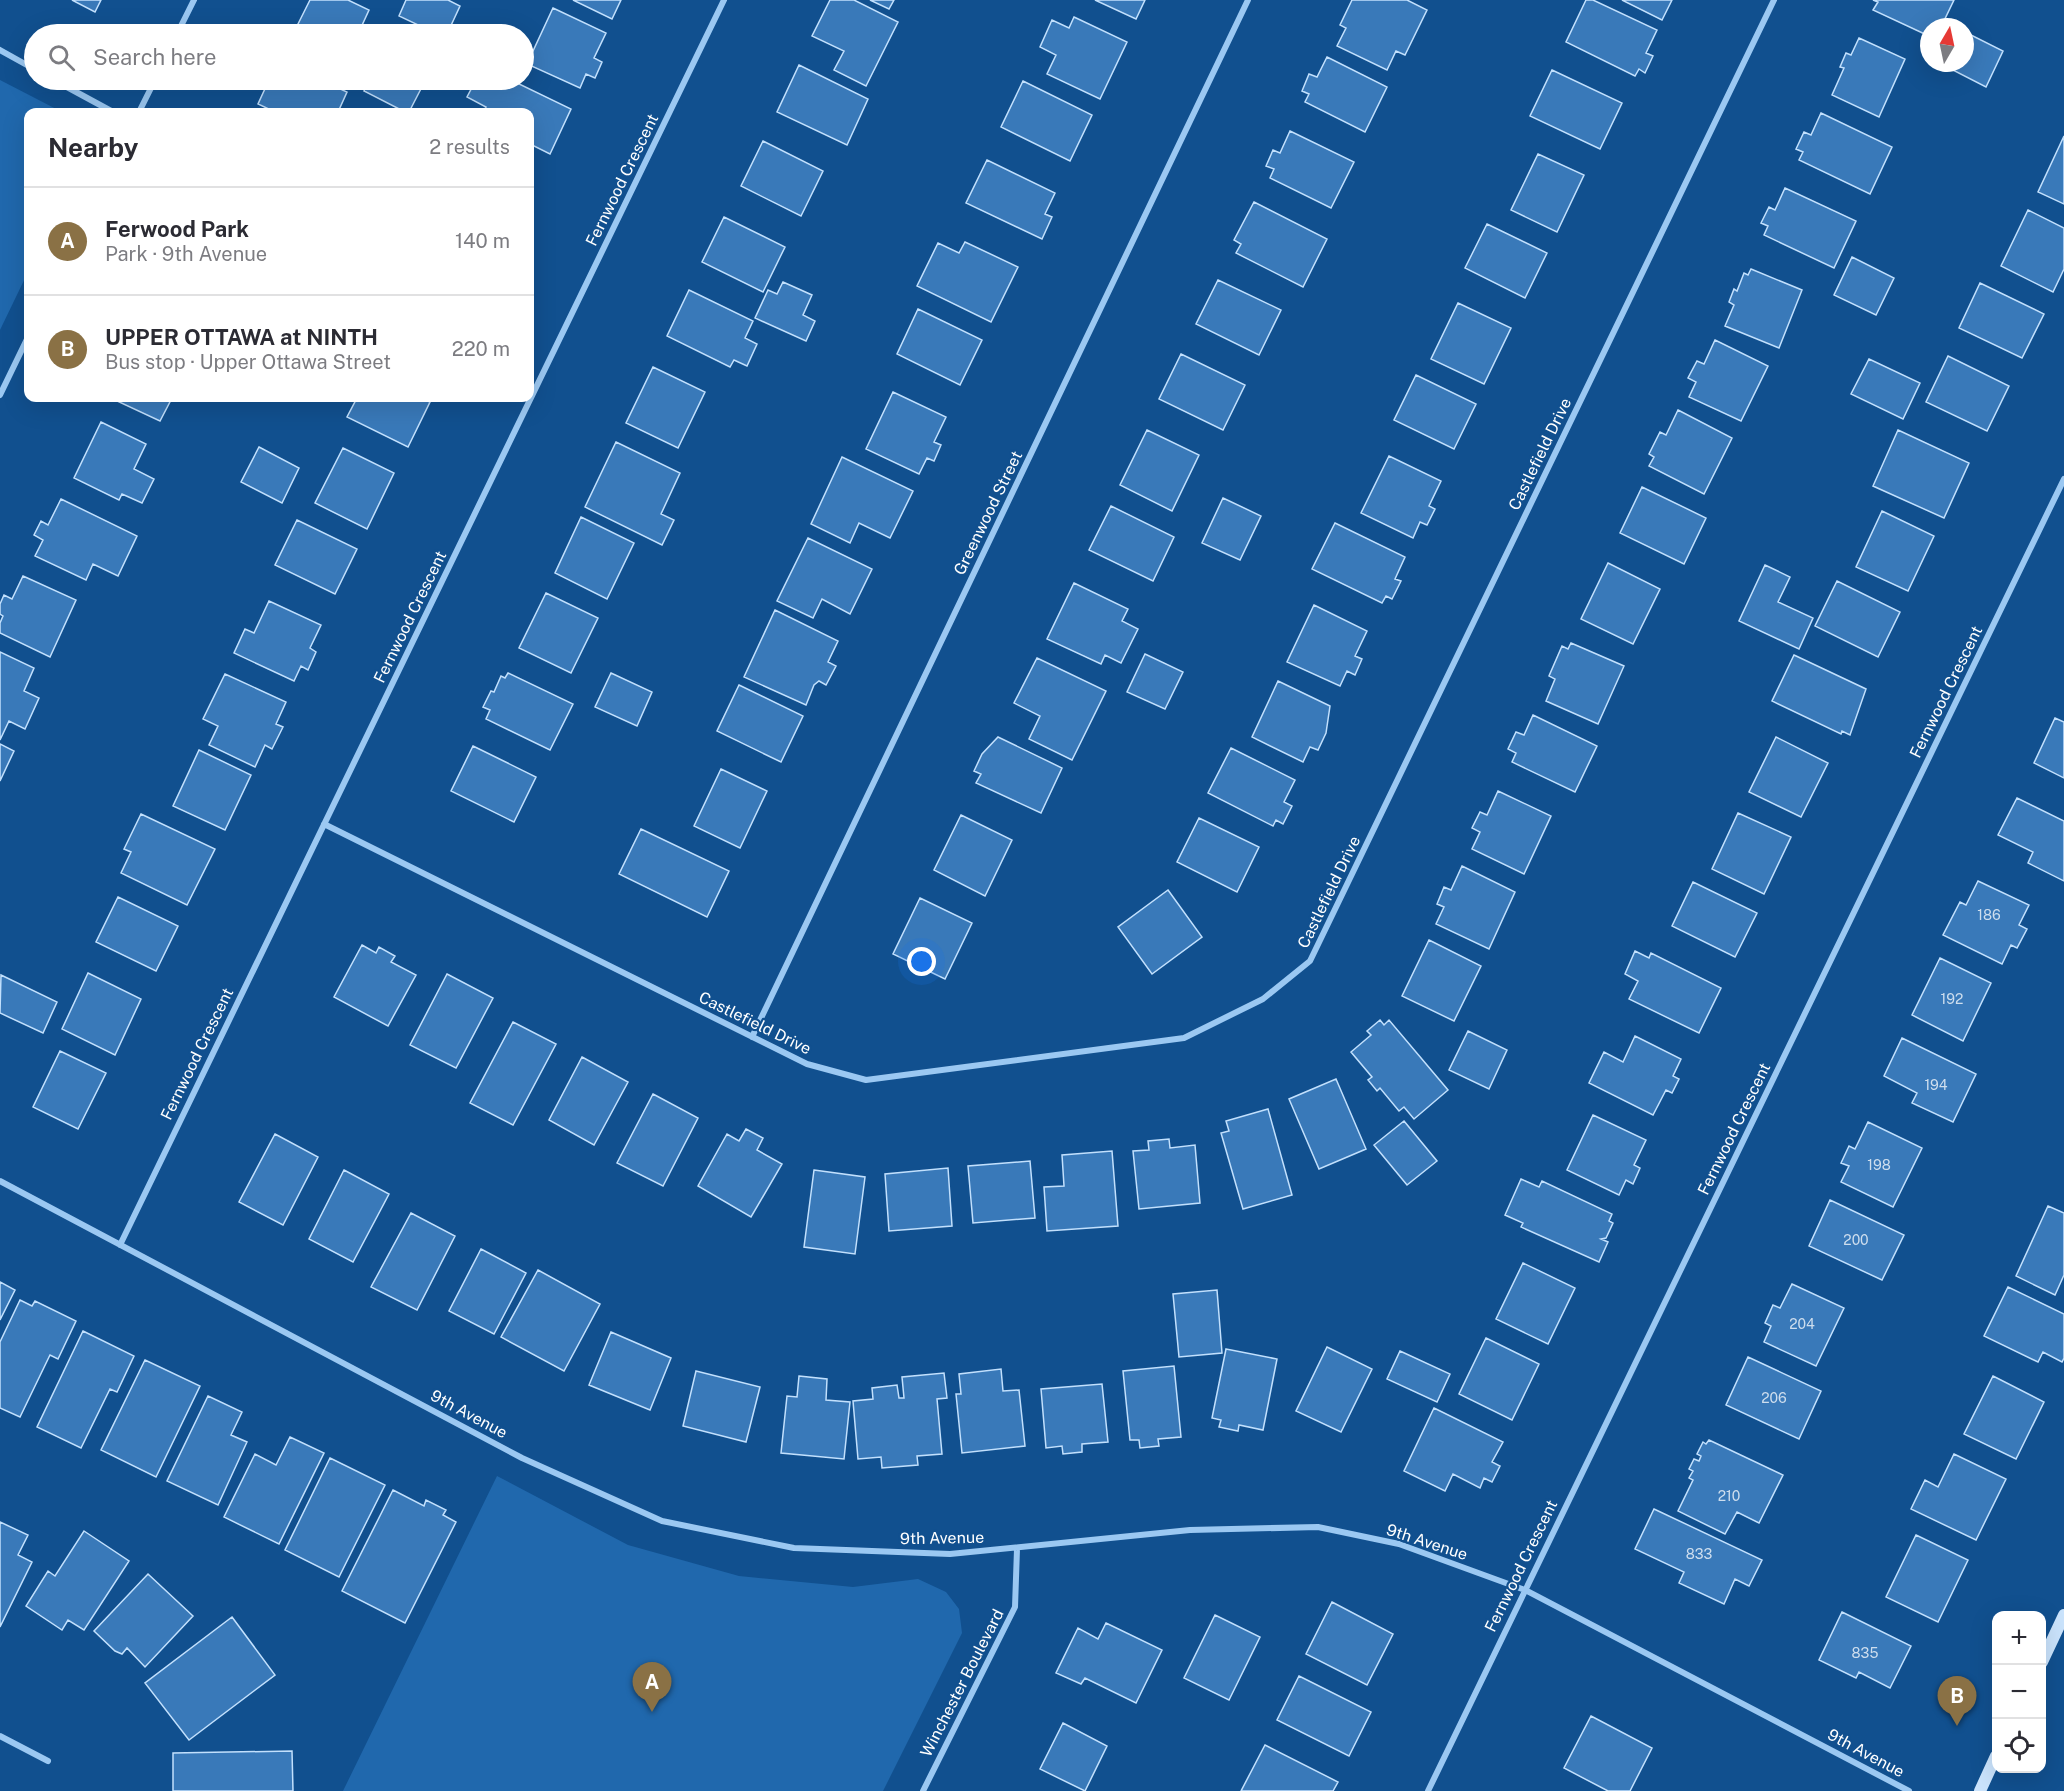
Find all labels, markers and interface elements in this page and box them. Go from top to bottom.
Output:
north arrow [1920,18,1974,72]
search box [24,24,534,90]
icon: search [45,41,78,74]
text: Search here [93,44,217,70]
street label: Fernwood Crescent [582,111,662,249]
text: Nearby [48,132,138,163]
text: 2 results [429,135,510,159]
text: Ferwood Park [105,216,249,242]
text: A [60,229,75,253]
text: 140 m [455,229,510,253]
text: Park · 9th Avenue [105,242,267,266]
text: UPPER OTTAWA at NINTH [105,324,378,350]
text: B [61,337,74,361]
text: 220 m [452,337,510,361]
text: Bus stop · Upper Ottawa Street [105,350,391,374]
street label: Castlefield Drive [1505,395,1575,513]
street label: Greenwood Street [950,448,1026,578]
street label: Fernwood Crescent [370,548,450,686]
street label: Fernwood Crescent [1906,623,1986,761]
street label: Castlefield Drive [1294,833,1364,951]
house number: 186 [1977,907,2001,923]
your location [907,947,936,976]
street label: Fernwood Crescent [157,985,237,1123]
street label: Castlefield Drive [696,988,814,1058]
house number: 192 [1941,991,1963,1007]
street label: Fernwood Crescent [1694,1060,1774,1198]
house number: 194 [1924,1077,1948,1093]
house number: 198 [1867,1157,1891,1173]
house number: 200 [1843,1232,1869,1248]
house number: 204 [1789,1316,1815,1332]
street label: 9th Avenue [427,1386,511,1442]
house number: 206 [1761,1390,1787,1406]
house number: 210 [1718,1488,1740,1504]
street label: Fernwood Crescent [1481,1497,1561,1635]
street label: 9th Avenue [1384,1520,1470,1564]
street label: 9th Avenue [900,1528,984,1548]
house number: 833 [1686,1546,1712,1562]
street label: Winchester Boulevard [916,1606,1008,1760]
map controls [1992,1611,2046,1773]
button: + [1992,1611,2046,1665]
house number: 835 [1852,1645,1878,1661]
pin: A [632,1662,672,1712]
button: − [1992,1665,2046,1719]
pin: B [1938,1676,1976,1726]
button: locate [1992,1719,2046,1773]
street label: 9th Avenue [1824,1725,1908,1781]

